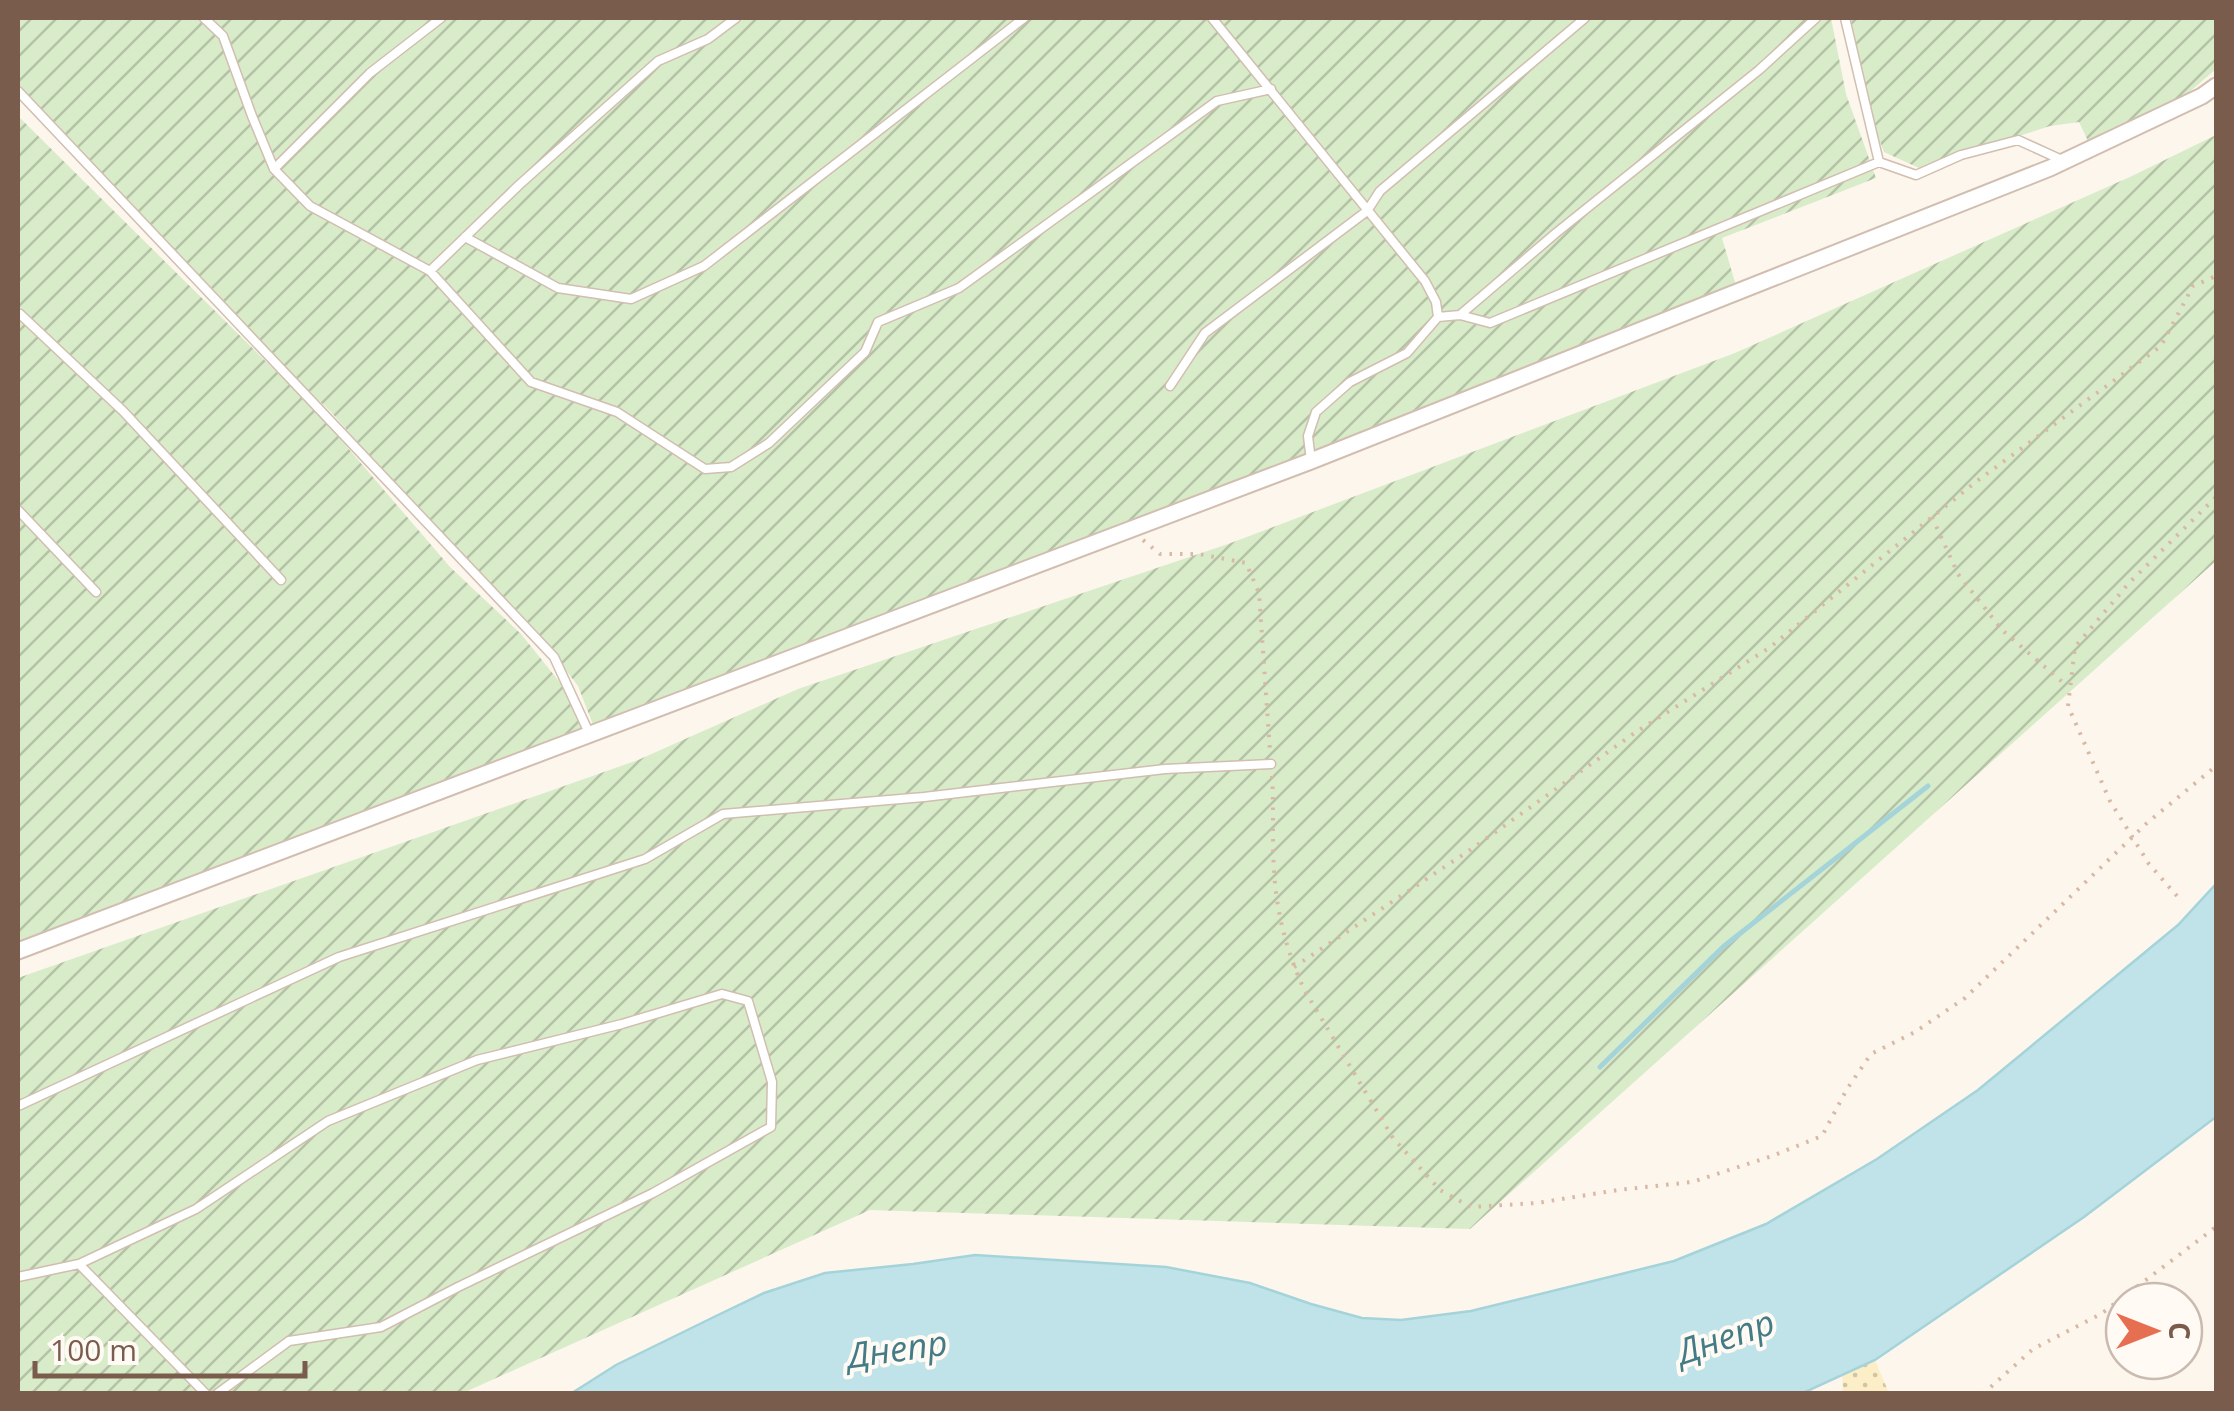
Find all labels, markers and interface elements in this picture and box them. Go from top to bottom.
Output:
north arrow [2104,1281,2204,1381]
water label: Днепр [1667,1297,1780,1376]
scale bar [35,1316,305,1378]
water label: Днепр [841,1318,950,1379]
text: С [2161,1322,2199,1340]
text: 100 m [50,1329,137,1370]

